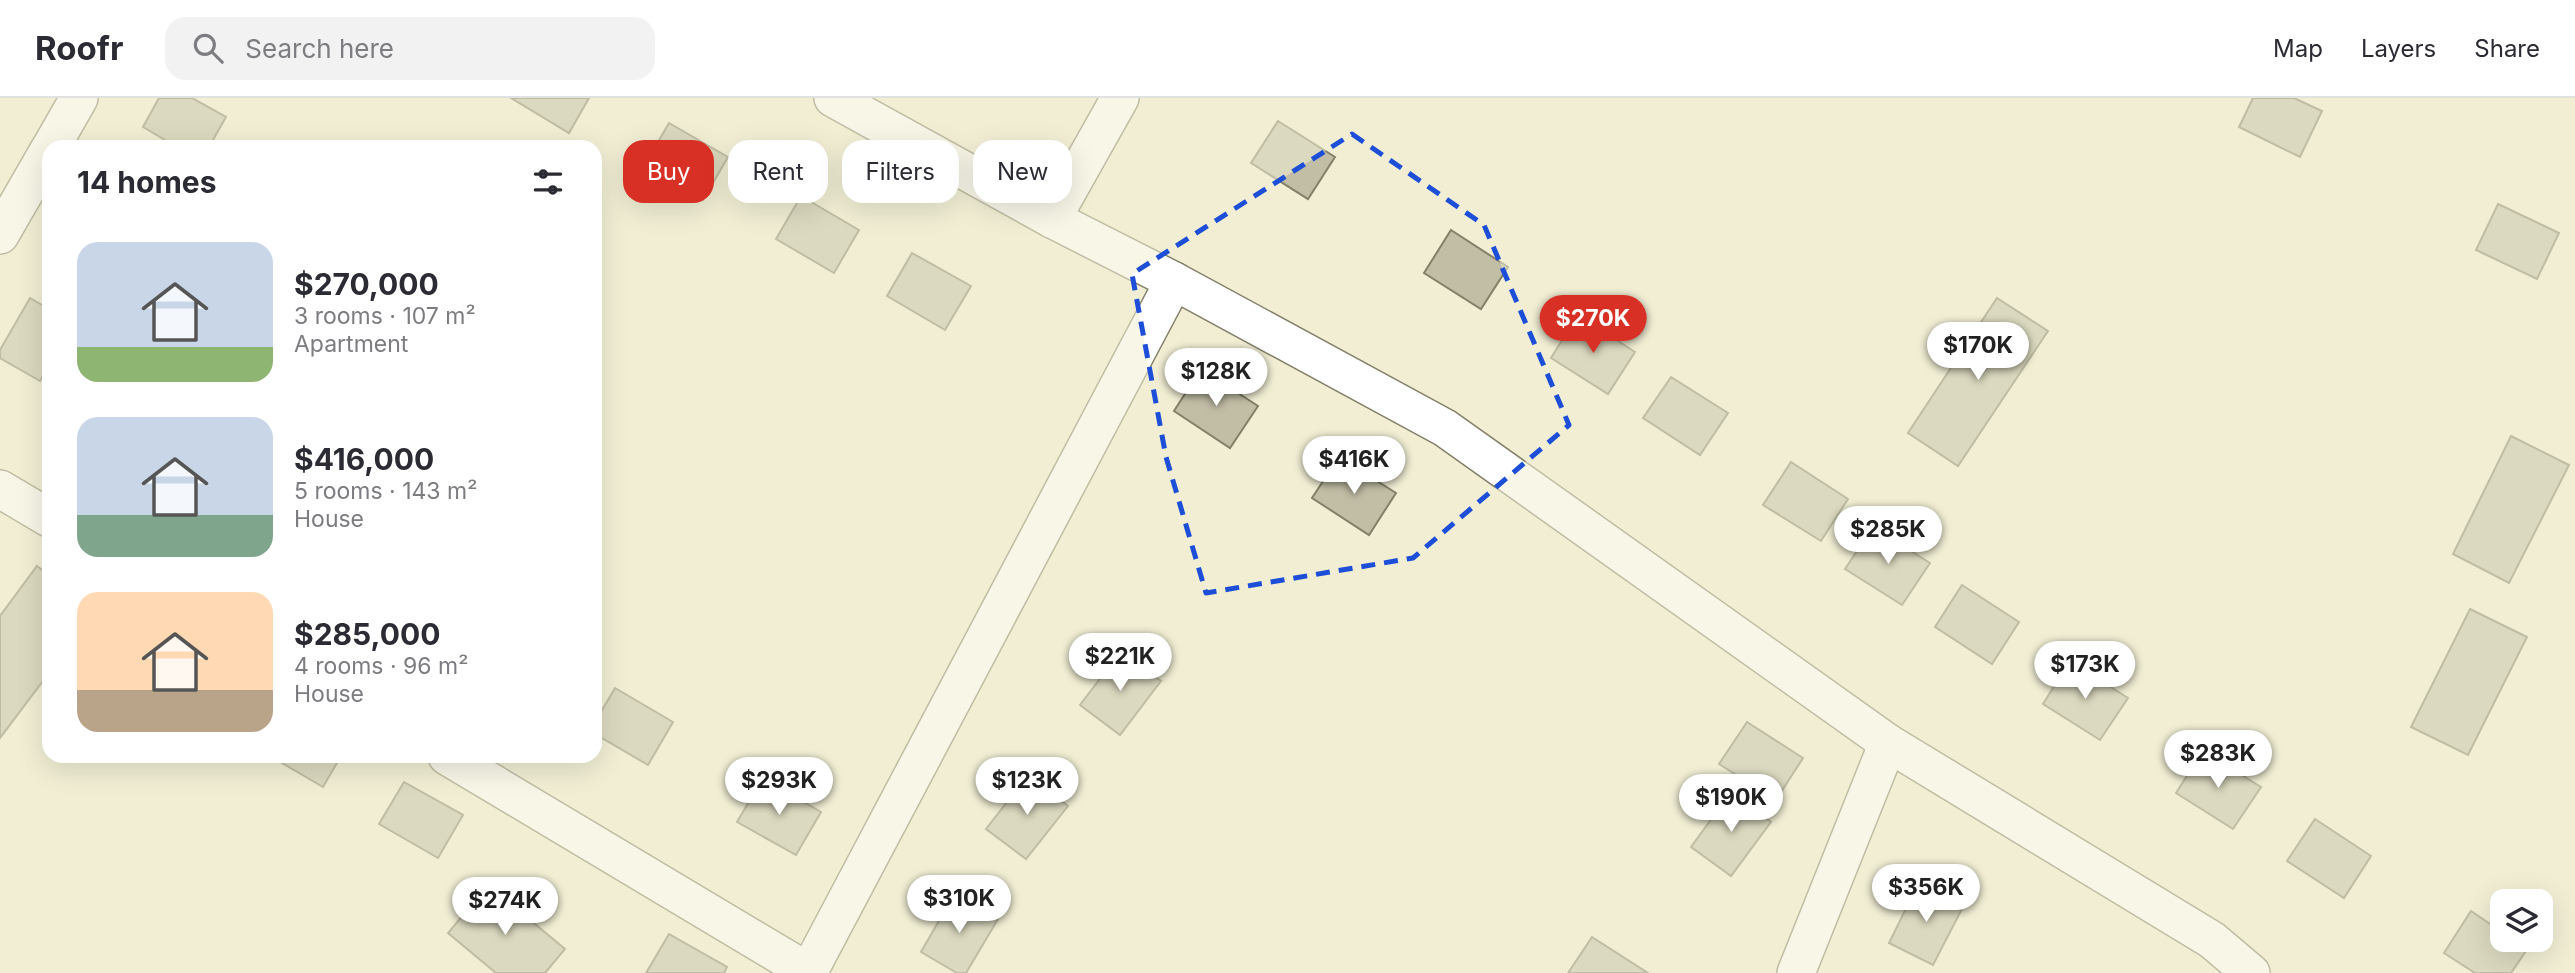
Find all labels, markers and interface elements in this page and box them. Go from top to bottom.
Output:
search box [165,17,655,80]
text: Roofr [35,28,123,68]
icon: search [189,29,227,67]
text: Search here [245,33,394,64]
text: Map [2273,34,2323,63]
text: Layers [2361,34,2436,63]
text: Share [2474,34,2540,63]
chip: Buy [623,140,714,203]
chip: Rent [728,140,828,203]
chip: Filters [842,140,959,203]
chip: New [973,140,1072,203]
icon: filters [529,163,567,201]
text: 14 homes [77,164,216,200]
text: $270,000 [294,266,439,302]
icon: home [133,270,217,354]
pin: $270K [1544,296,1642,355]
text: 3 rooms · 107 m² [294,302,476,330]
text: $270K [1556,304,1630,332]
pin: $170K [1929,322,2027,382]
text: Apartment [294,330,408,358]
text: $170K [1943,331,2013,359]
pin: $128K [1167,348,1265,408]
text: $128K [1181,357,1251,385]
pin: $416K [1305,436,1403,496]
text: $416,000 [294,441,434,477]
icon: home [133,445,217,529]
text: $416K [1318,445,1390,473]
text: 5 rooms · 143 m² [294,477,477,505]
text: House [294,505,364,533]
pin: $285K [1839,506,1937,566]
text: $285K [1850,515,1926,543]
text: $285,000 [294,616,440,652]
icon: home [133,620,217,704]
pin: $221K [1071,634,1169,693]
text: $221K [1085,642,1155,670]
pin: $173K [2036,642,2134,701]
text: $173K [2050,650,2120,678]
text: 4 rooms · 96 m² [294,652,468,680]
text: House [294,680,364,708]
pin: $283K [2169,730,2267,790]
text: $283K [2180,739,2256,767]
pin: $293K [730,758,828,817]
pin: $123K [978,758,1076,817]
text: $293K [741,766,817,794]
text: $123K [992,766,1062,794]
pin: $190K [1682,774,1780,834]
text: $190K [1695,783,1767,811]
pin: $356K [1877,864,1975,924]
text: $356K [1888,873,1964,901]
pin: $310K [910,876,1008,935]
pin: $274K [456,878,554,937]
text: $310K [923,884,995,912]
text: $274K [468,886,542,914]
map controls [2490,889,2553,952]
button: layers [2490,889,2553,952]

